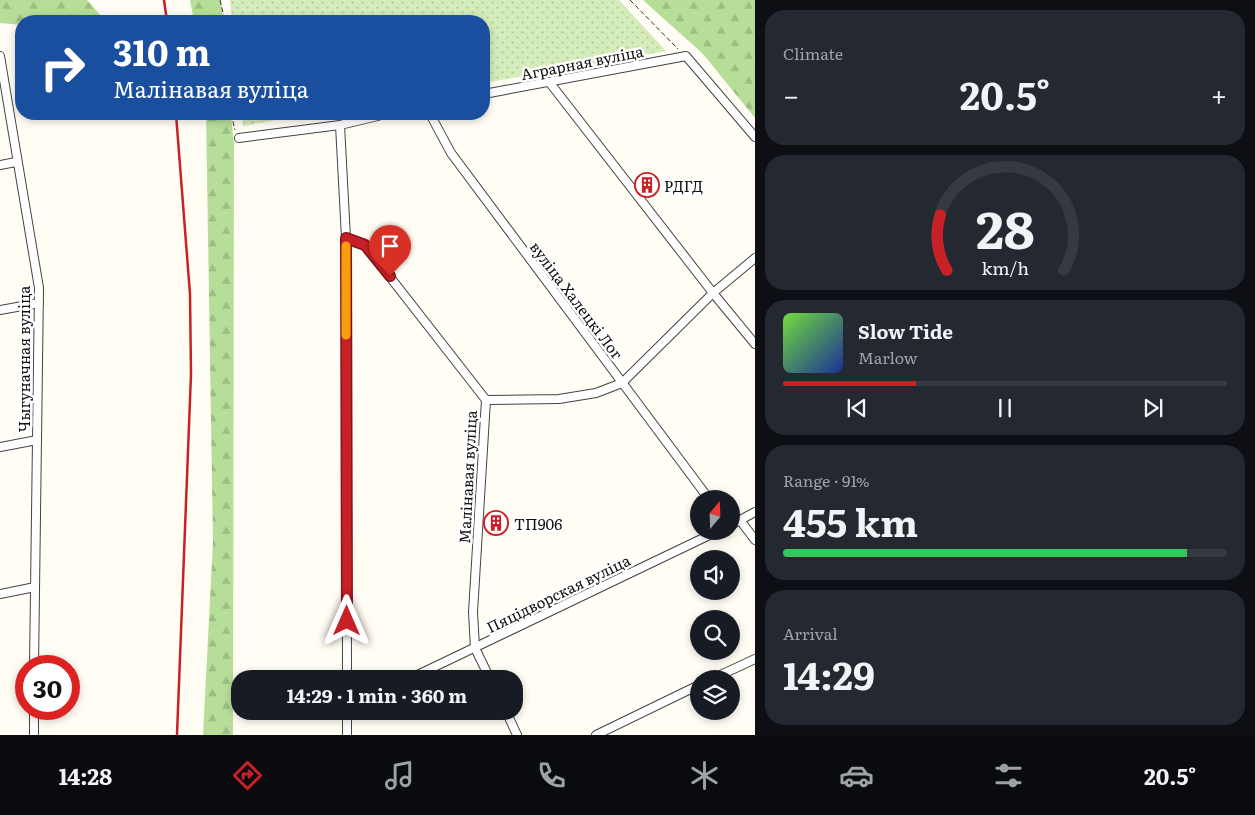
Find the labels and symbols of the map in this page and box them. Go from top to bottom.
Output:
street label: Аграрная вуліца [519,39,646,85]
building icon: РДГД [634,172,660,198]
place label: РДГД [664,174,703,197]
pin [369,225,411,276]
street label: вуліца Халецкі Лог [525,236,629,364]
street label: Чыгуначная вуліца [12,285,35,432]
street label: Малінавая вуліца [452,409,482,544]
north arrow [690,490,740,540]
building icon: ТП906 [483,510,509,536]
place label: ТП906 [514,512,562,535]
street label: Пяцідворская вуліца [482,548,635,638]
position arrow [320,594,372,646]
speed limit sign: 30 [15,655,80,720]

